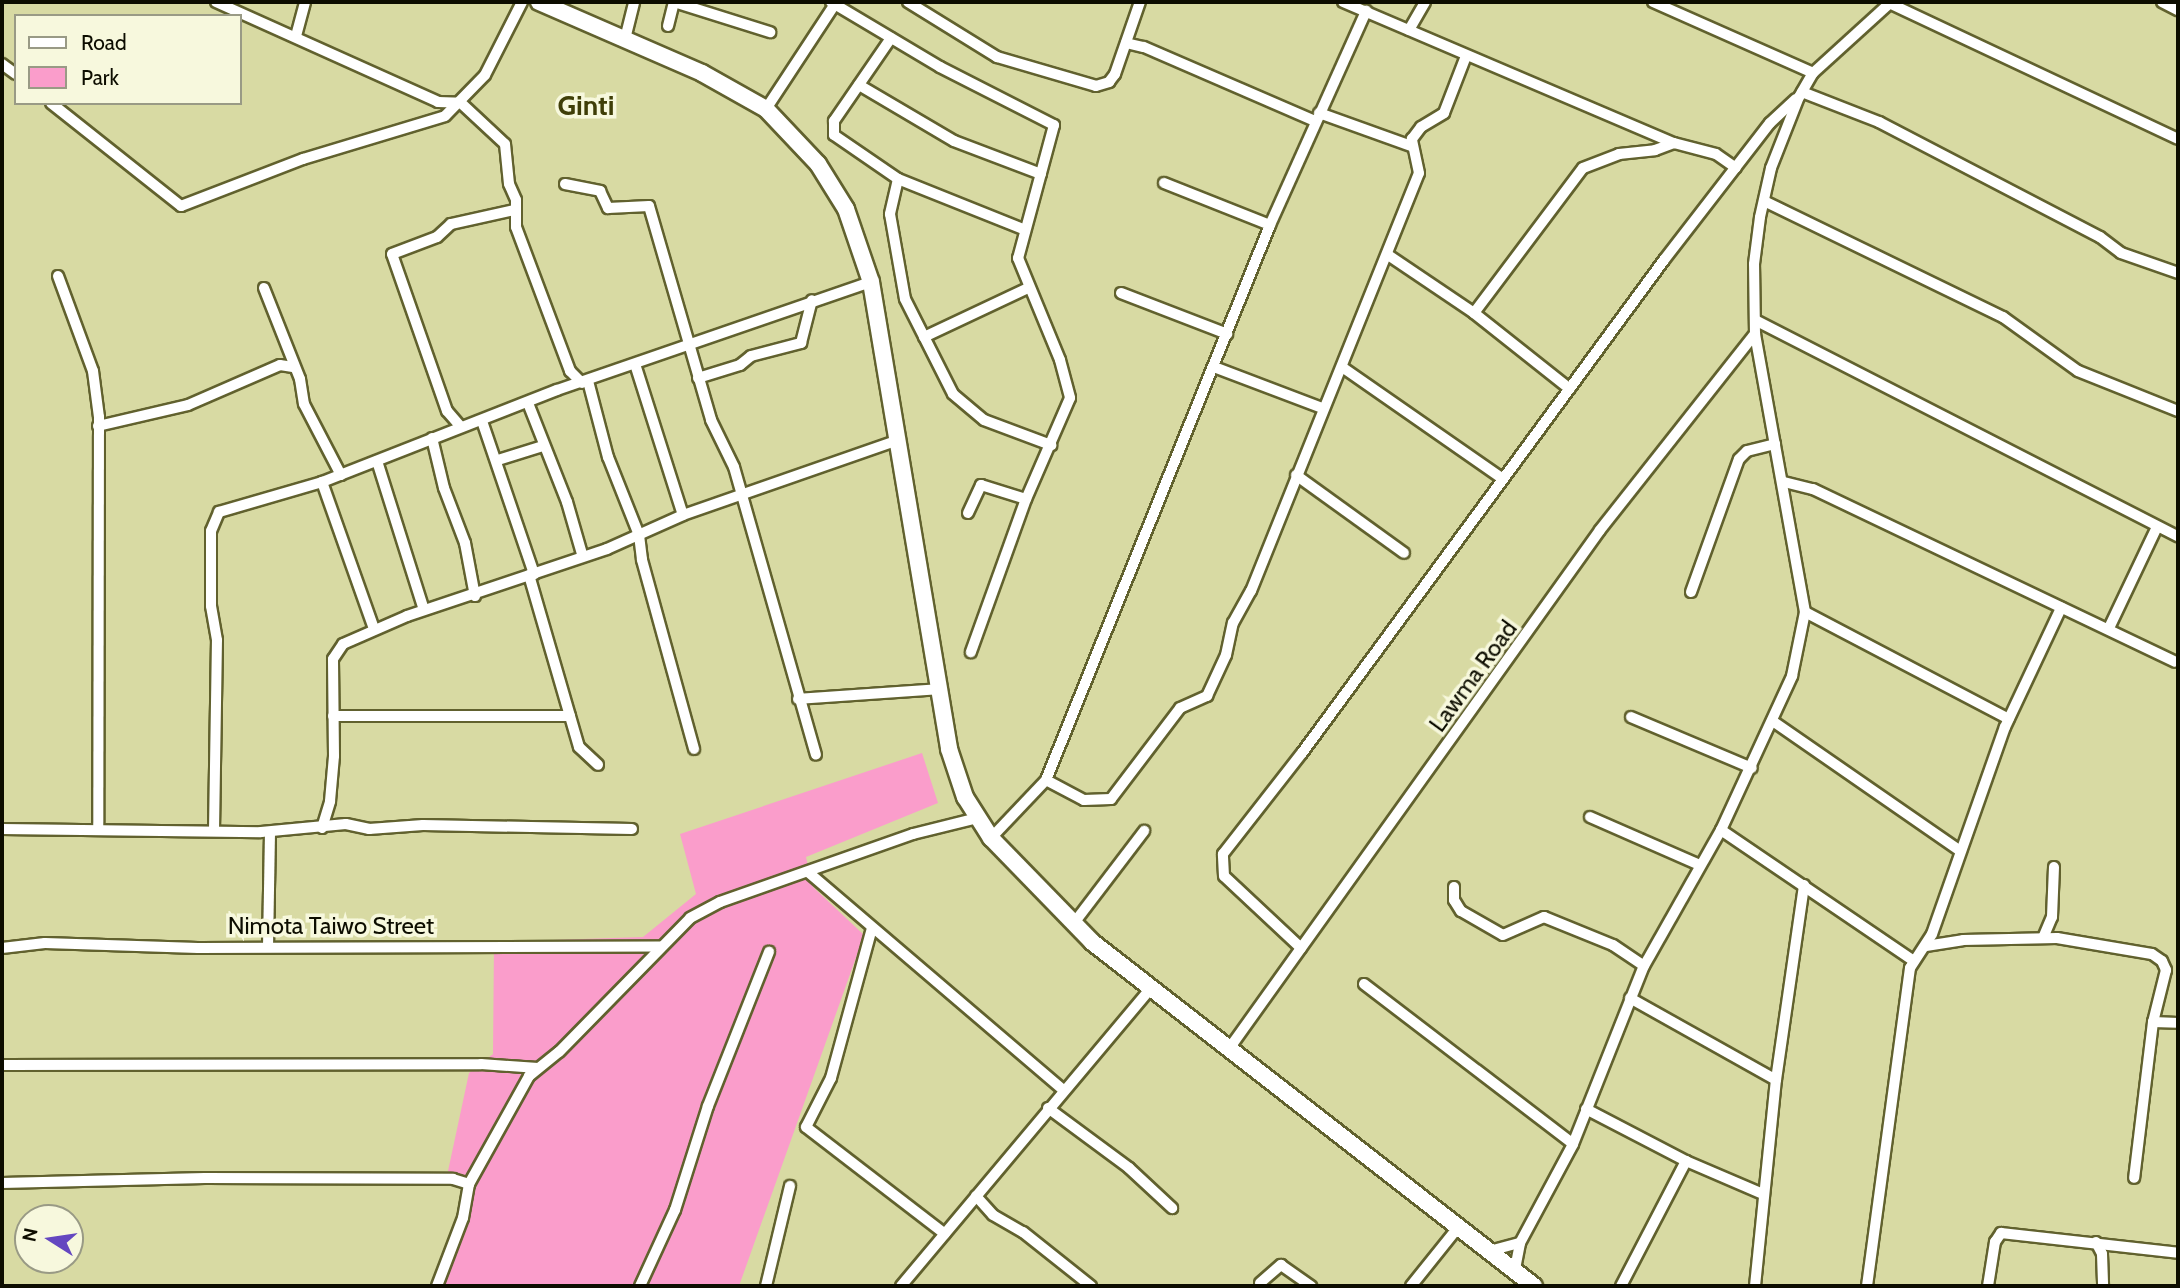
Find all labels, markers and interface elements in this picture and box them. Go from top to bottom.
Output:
legend [14,14,242,105]
text: Road [81,30,127,55]
text: Park [81,65,119,90]
district label: Ginti [558,88,614,122]
street label: Lawma Road [1423,615,1523,737]
street label: Nimota Taiwo Street [228,912,434,940]
north arrow [14,1204,84,1274]
text: N [17,1226,43,1244]

